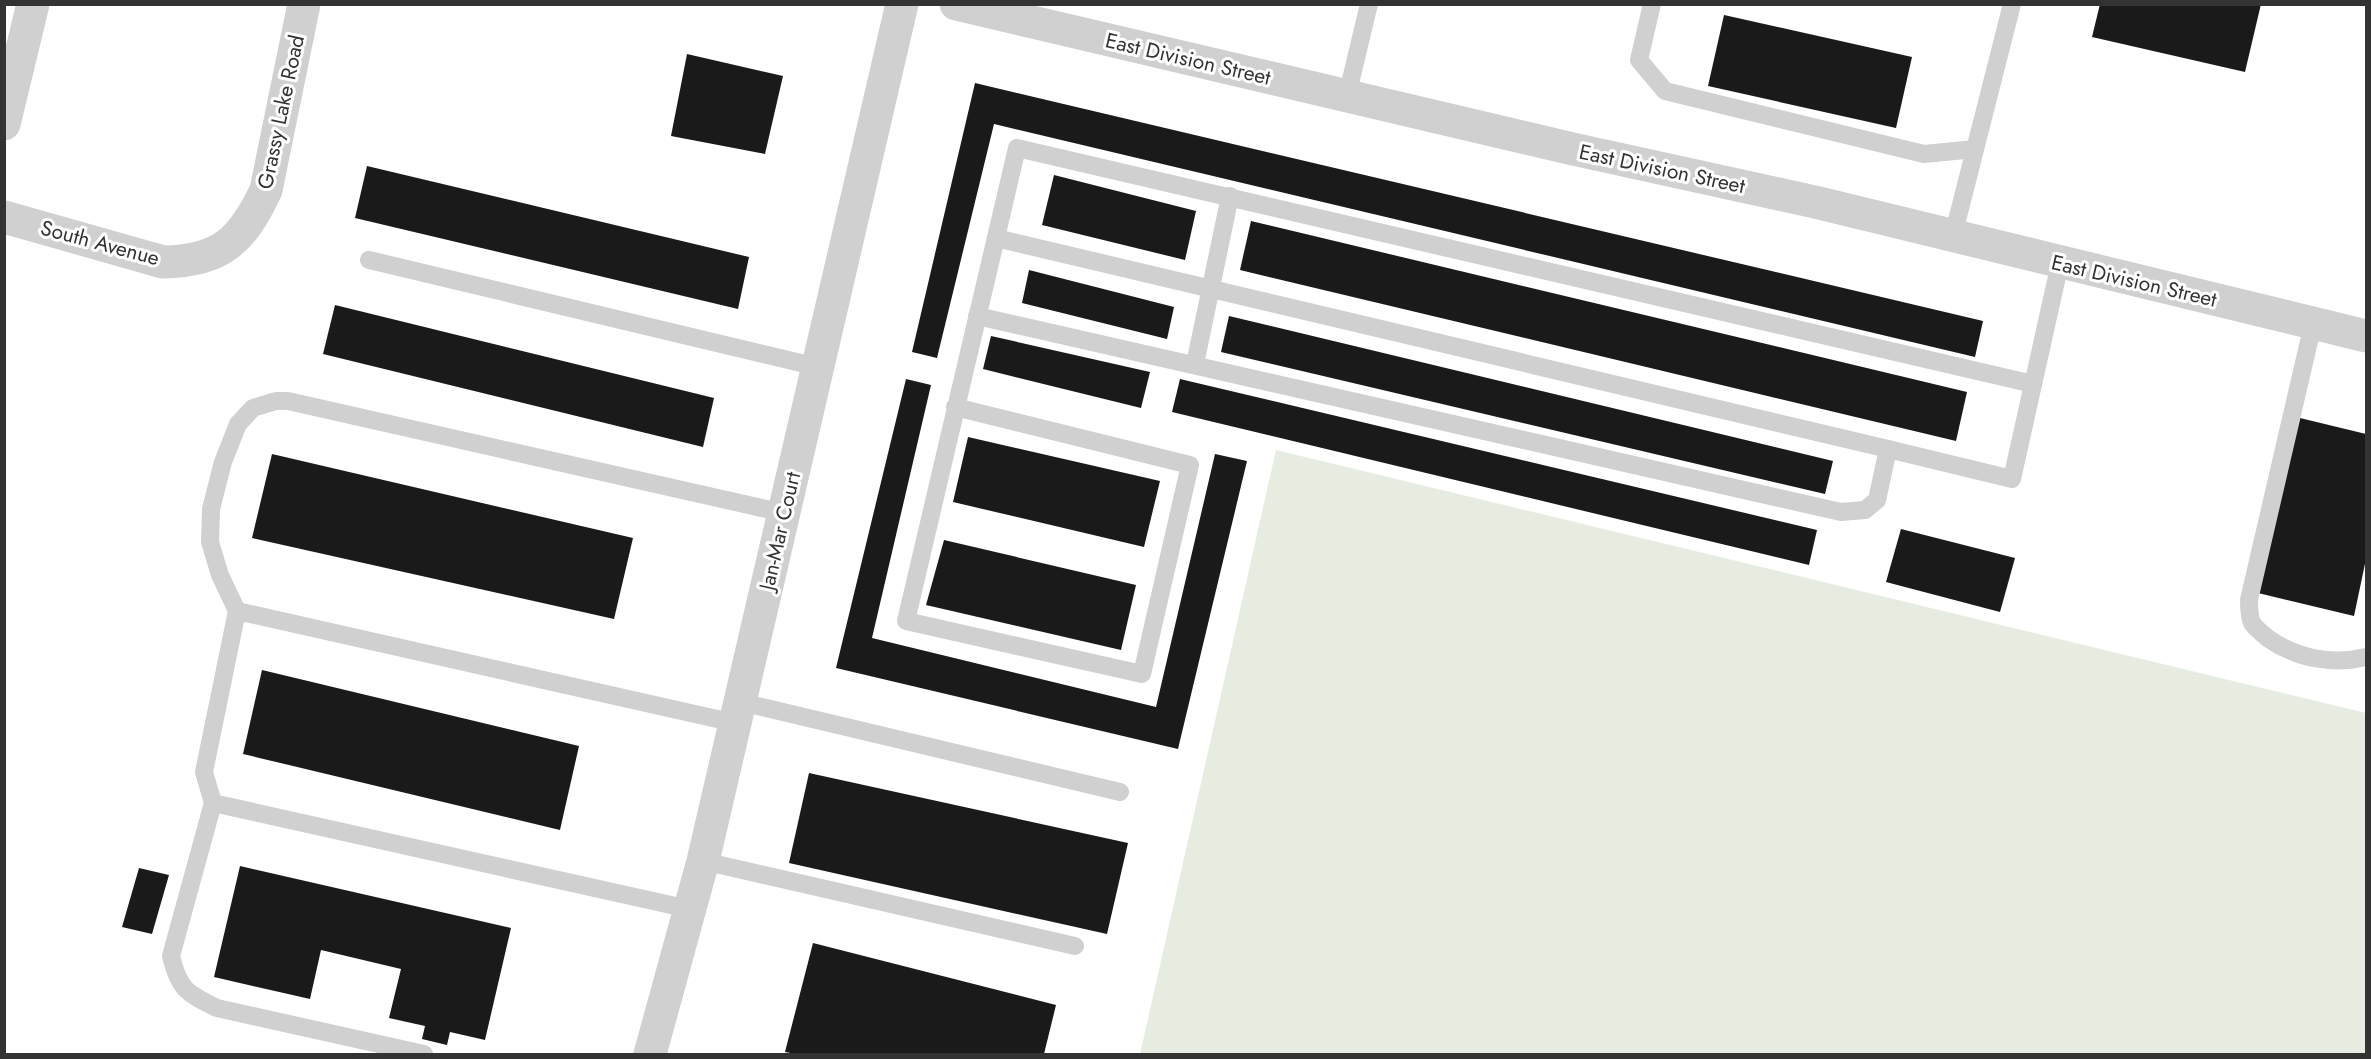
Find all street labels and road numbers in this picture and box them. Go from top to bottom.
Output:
street label: East Division Street [1102,25,1274,93]
street label: Grassy Lake Road [250,32,312,192]
street label: East Division Street [1576,137,1748,201]
street label: South Avenue [37,213,163,273]
street label: East Division Street [2048,247,2220,315]
street label: Jan-Mar Court [751,469,808,596]

